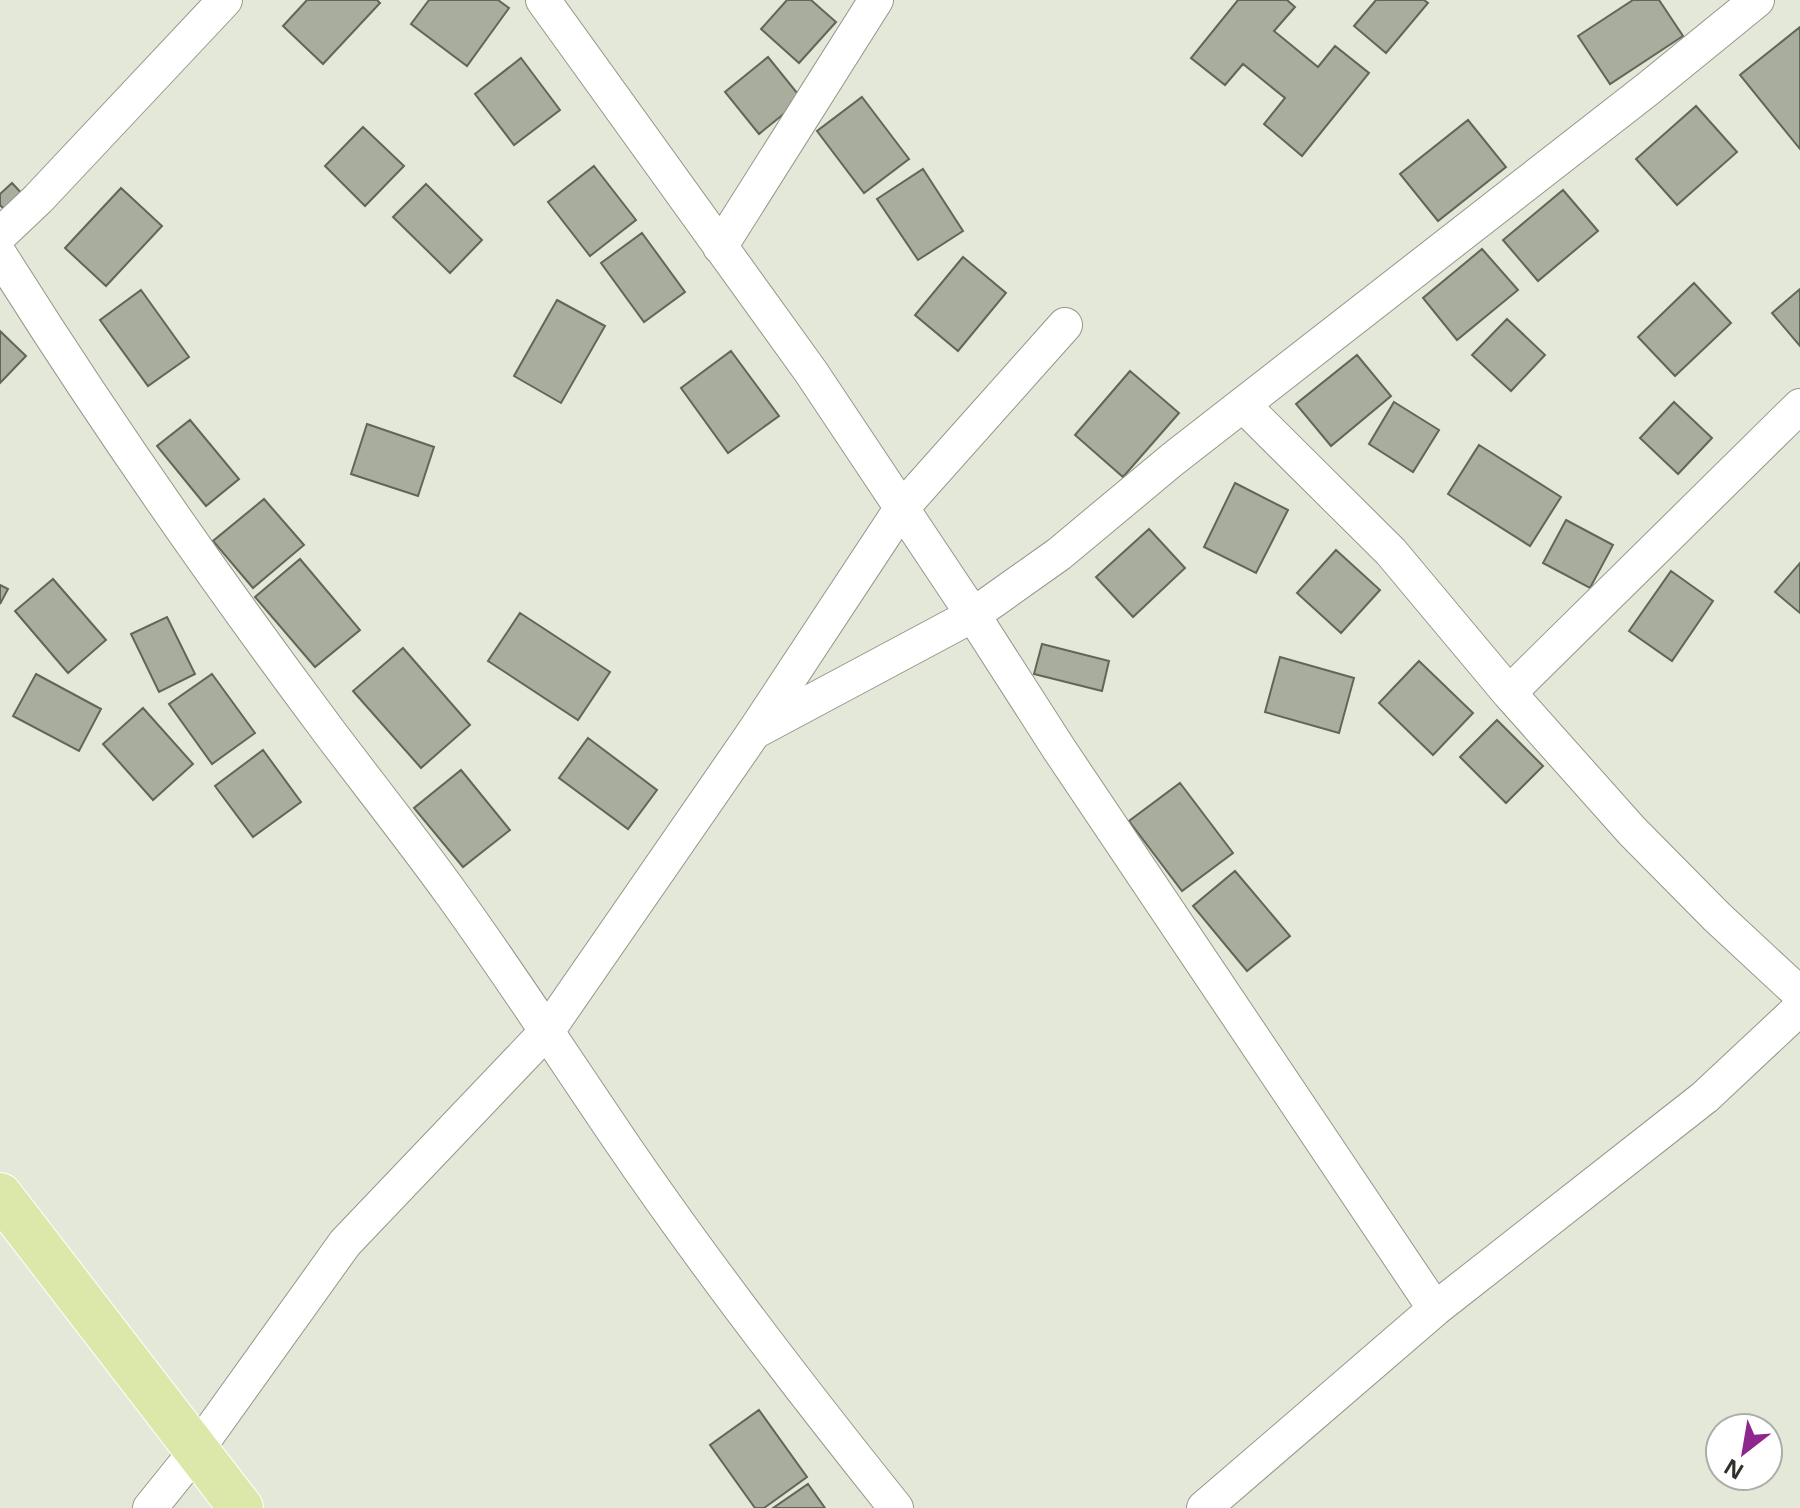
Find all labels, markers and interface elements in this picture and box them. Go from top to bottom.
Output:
north arrow [1704,1412,1784,1492]
text: N [1718,1453,1749,1487]

